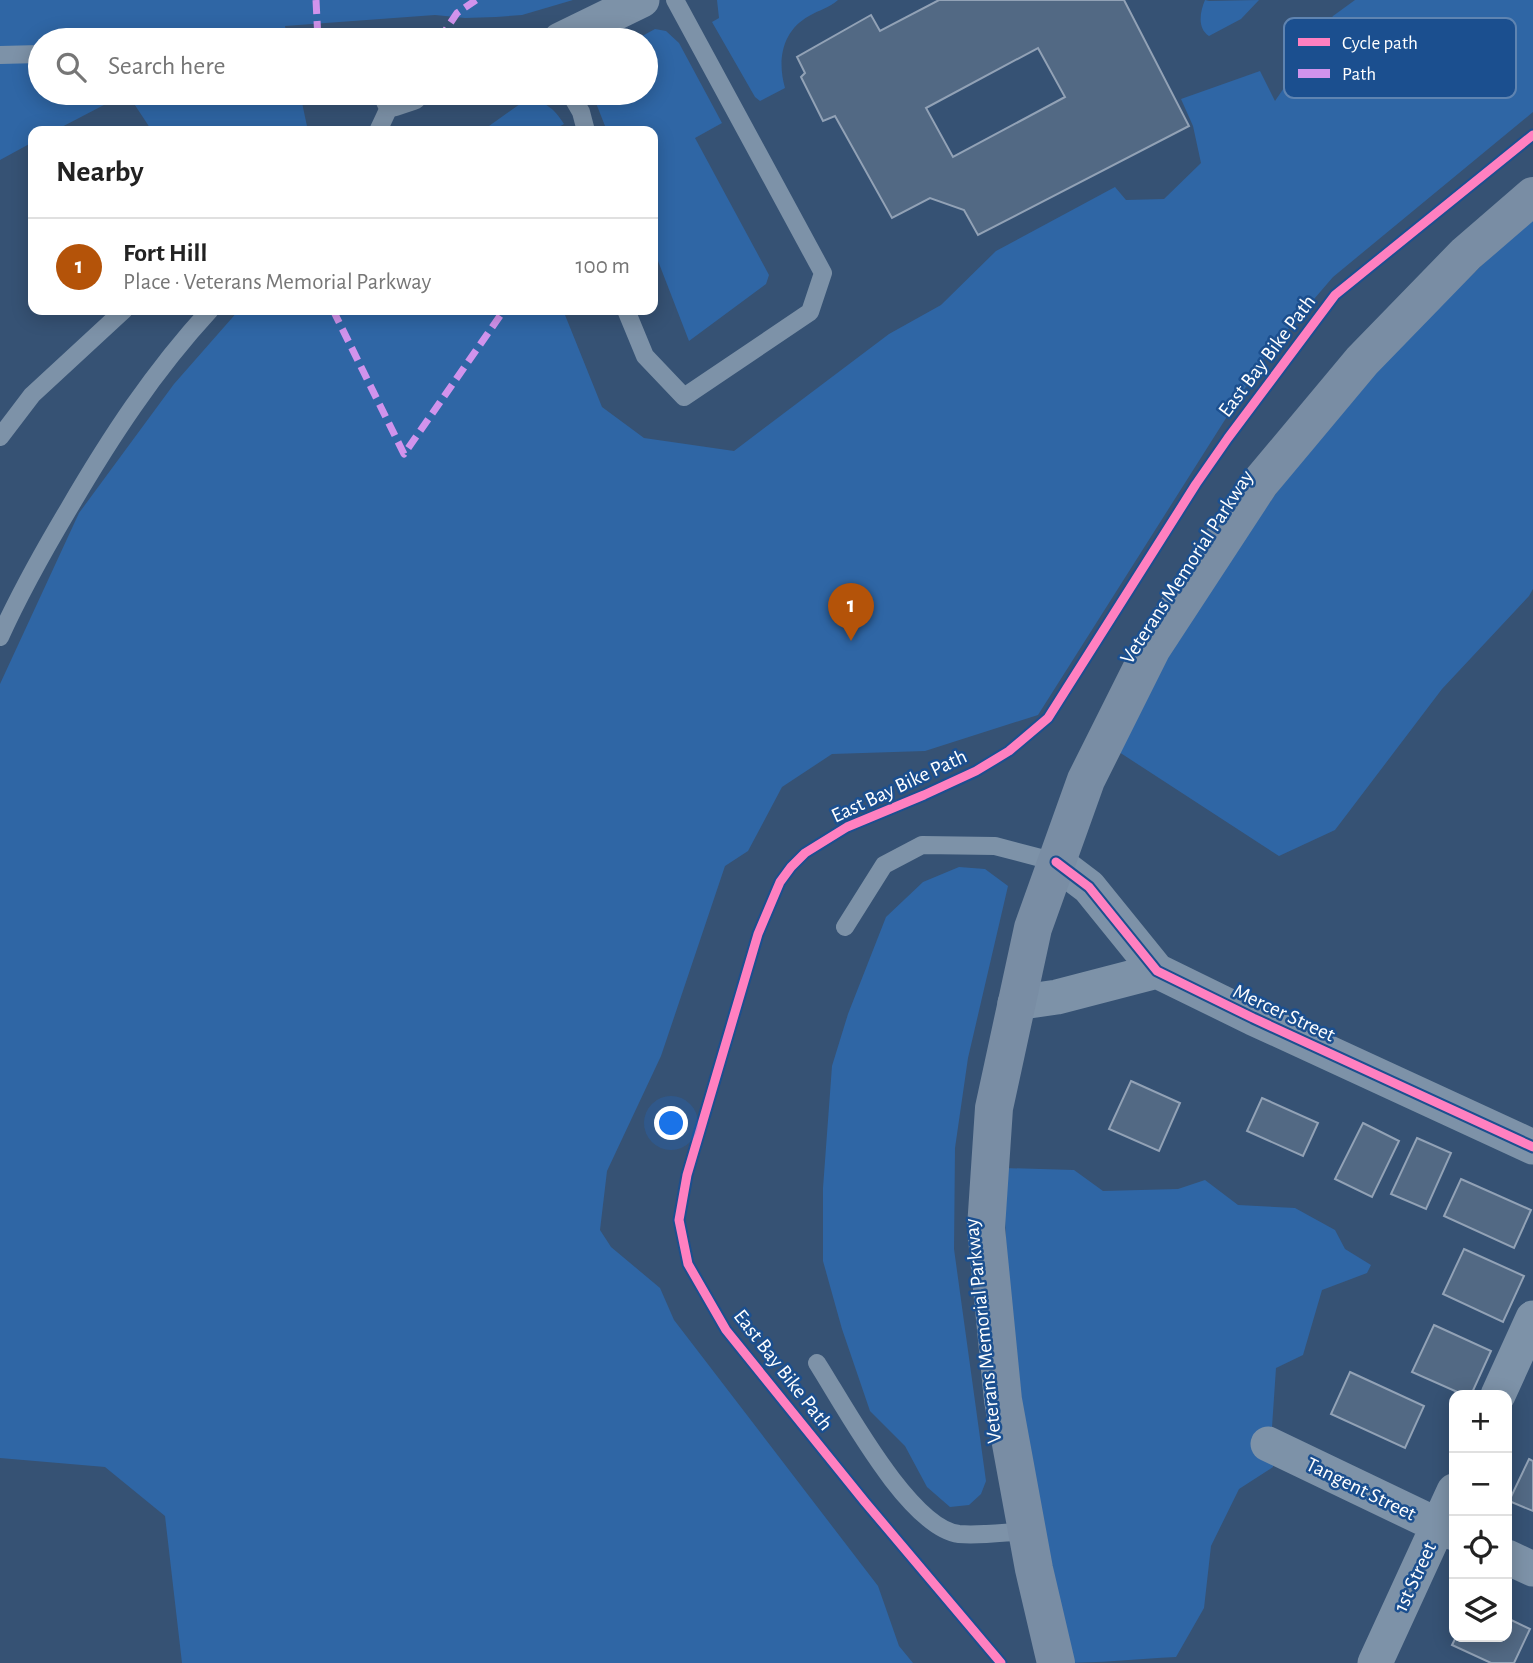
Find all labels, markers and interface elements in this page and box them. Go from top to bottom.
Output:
legend [1284,18,1516,98]
search box [28,28,658,105]
text: Cycle path [1342,34,1418,53]
icon: search [52,48,90,86]
text: Search here [108,53,226,79]
text: Path [1342,65,1376,84]
text: Nearby [56,157,144,187]
text: Fort Hill [123,240,207,266]
text: 1 [75,255,83,278]
text: 100 m [576,255,630,278]
text: Place · Veterans Memorial Parkway [123,271,431,294]
street label: East Bay Bike Path [1214,291,1320,421]
street label: Veterans Memorial Parkway [1117,466,1257,668]
pin: 1 [828,583,874,641]
street label: East Bay Bike Path [828,745,970,827]
street label: Mercer Street [1230,980,1339,1046]
your location [654,1106,688,1140]
street label: Veterans Memorial Parkway [961,1217,1005,1445]
street label: East Bay Bike Path [729,1306,837,1434]
map controls [1449,1390,1512,1642]
button: + [1449,1390,1512,1453]
street label: Tangent Street [1303,1453,1420,1525]
button: − [1449,1453,1512,1516]
button: locate [1449,1516,1512,1579]
street label: 1st Street [1390,1538,1440,1615]
button: layers [1449,1579,1512,1642]

